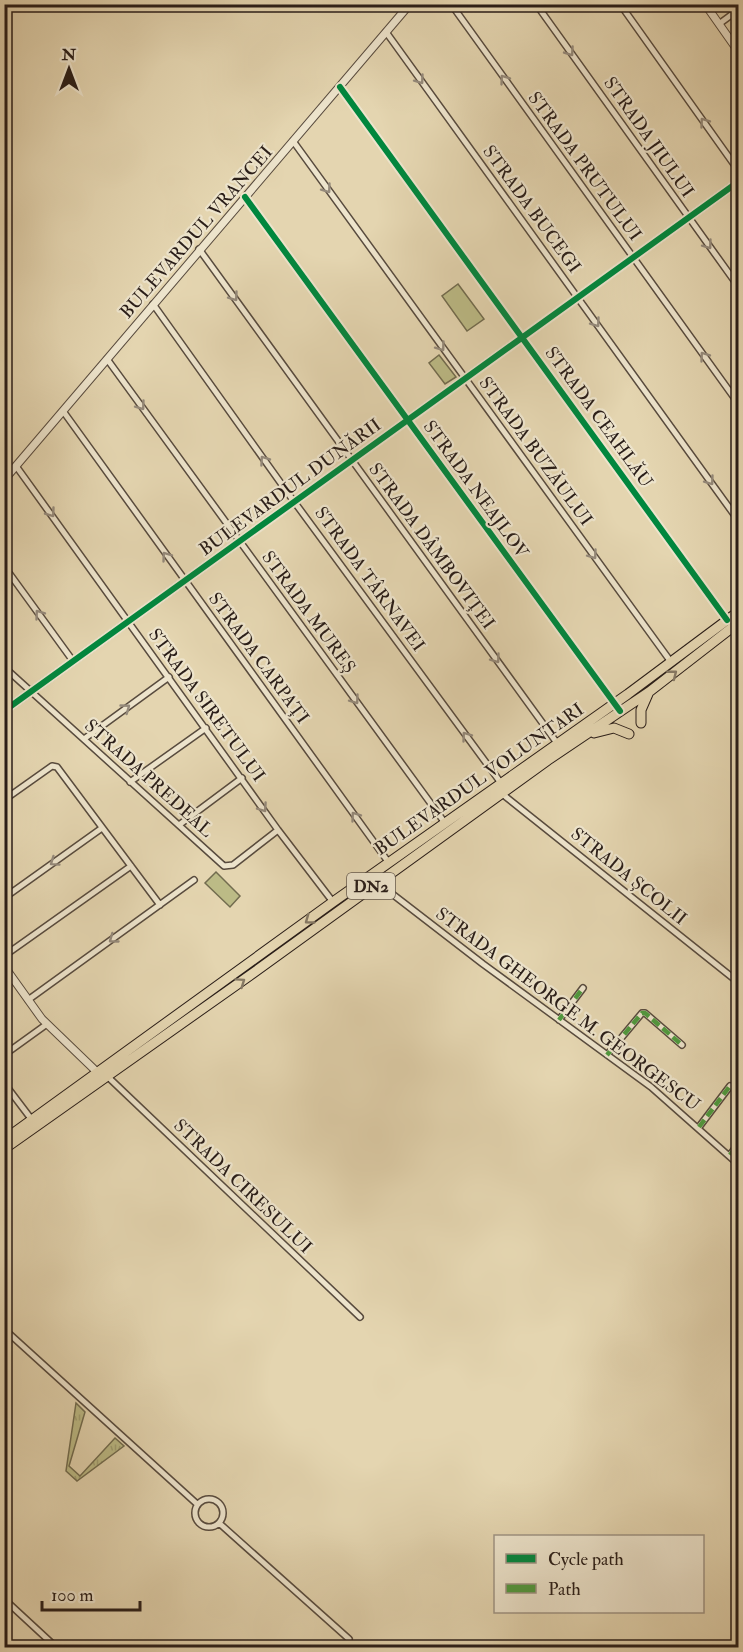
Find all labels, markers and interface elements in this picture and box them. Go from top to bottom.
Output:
north arrow [39,39,99,99]
text: N [61,45,77,65]
one-way arrow [563,46,574,57]
street label: STRADA JIULUI [598,72,699,202]
one-way arrow [413,73,424,84]
one-way arrow [500,74,511,85]
street label: STRADA PRUTULUI [523,87,646,245]
one-way arrow [701,118,712,129]
street label: BULEVARDUL VRANCEI [115,141,278,323]
street label: STRADA BUCEGI [477,141,586,278]
one-way arrow [320,182,331,193]
one-way arrow [701,238,712,249]
one-way arrow [226,290,237,301]
one-way arrow [588,317,599,328]
one-way arrow [434,340,445,351]
street label: STRADA CEAHLĂU [540,342,658,492]
one-way arrow [700,352,711,363]
street label: STRADA BUZĂULUI [474,372,597,530]
one-way arrow [134,400,145,411]
street label: BULEVARDUL DUNĂRII [195,414,386,561]
street label: STRADA NEAJLOV [418,416,534,564]
one-way arrow [260,455,271,466]
street label: STRADA DÂMBOVIȚEI [364,459,500,634]
one-way arrow [703,475,714,486]
street label: STRADA TÂRNAVEI [309,502,430,656]
one-way arrow [43,507,54,518]
street label: STRADA MUREȘ [256,547,361,678]
one-way arrow [586,549,597,560]
one-way arrow [162,552,173,563]
street label: STRADA CARPAȚI [203,588,314,729]
one-way arrow [35,609,46,620]
street label: STRADA SIRETULUI [143,624,270,787]
one-way arrow [489,652,500,663]
one-way arrow [666,670,677,681]
one-way arrow [348,693,359,704]
street label: BULEVARDUL VOLUNTARI [370,698,589,861]
one-way arrow [120,704,131,715]
street label: STRADA PREDEAL [79,714,218,842]
one-way arrow [462,731,473,742]
one-way arrow [256,801,267,812]
one-way arrow [351,811,362,822]
street label: STRADA ȘCOLII [566,823,691,930]
one-way arrow [50,855,61,866]
road number: DN2 [347,873,395,899]
street label: STRADA GHEORGE M. GEORGESCU [431,902,704,1116]
one-way arrow [305,913,316,924]
one-way arrow [108,932,119,943]
one-way arrow [234,978,245,989]
street label: STRADA CIRESULUI [169,1114,317,1259]
legend [494,1535,704,1613]
text: Cycle path [548,1548,624,1571]
scale bar [42,1574,140,1612]
text: Path [548,1578,581,1601]
text: 100 m [51,1584,94,1607]

